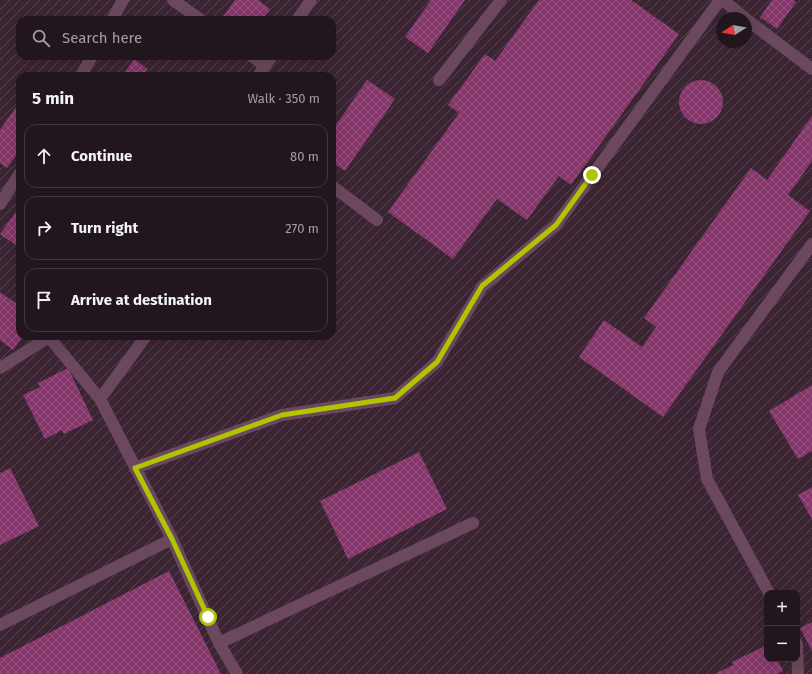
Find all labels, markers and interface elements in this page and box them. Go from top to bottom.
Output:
north arrow [716,12,752,48]
search box [16,16,336,60]
icon: search [30,27,52,49]
text: Search here [62,29,142,47]
text: 5 min [32,88,74,109]
text: Walk · 350 m [247,91,320,106]
icon: ahead [33,145,55,167]
text: Continue [71,147,132,165]
text: 80 m [290,149,319,164]
route end [583,166,601,184]
icon: right [33,217,55,239]
text: Turn right [71,219,138,237]
text: 270 m [285,221,319,236]
icon: arrive [33,289,55,311]
text: Arrive at destination [71,291,212,309]
map controls [764,590,800,662]
button: + [764,590,800,626]
route start [199,608,217,626]
button: − [764,626,800,662]

